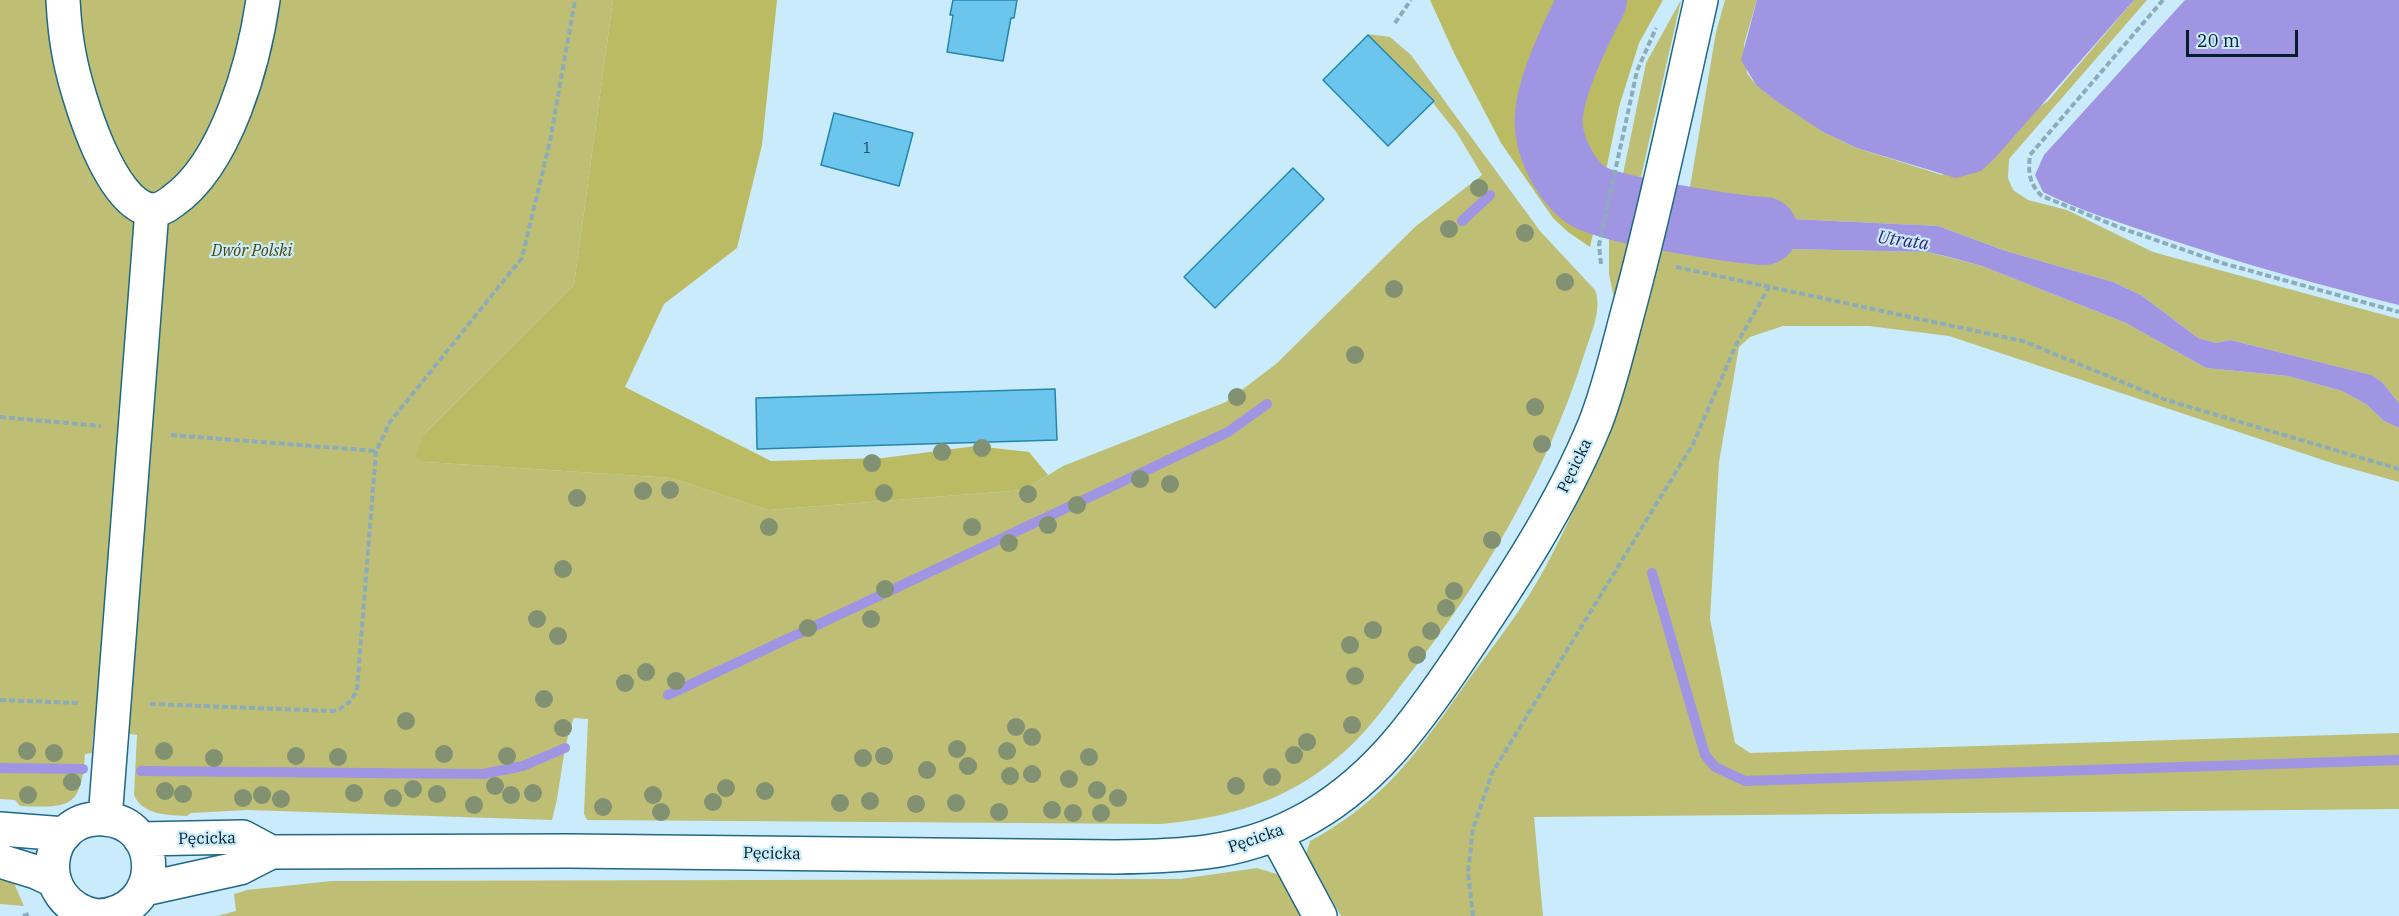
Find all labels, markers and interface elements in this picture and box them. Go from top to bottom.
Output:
scale bar [2189,18,2302,56]
text: 20 m [2197,29,2240,52]
house number: 1 [863,141,871,157]
water label: Utrata [1876,227,1930,255]
park label: Dwór Polski [212,241,292,261]
street label: Pęcicka [1554,436,1596,496]
street label: Pęcicka [1226,820,1286,858]
street label: Pęcicka [178,829,236,849]
street label: Pęcicka [743,844,801,864]

